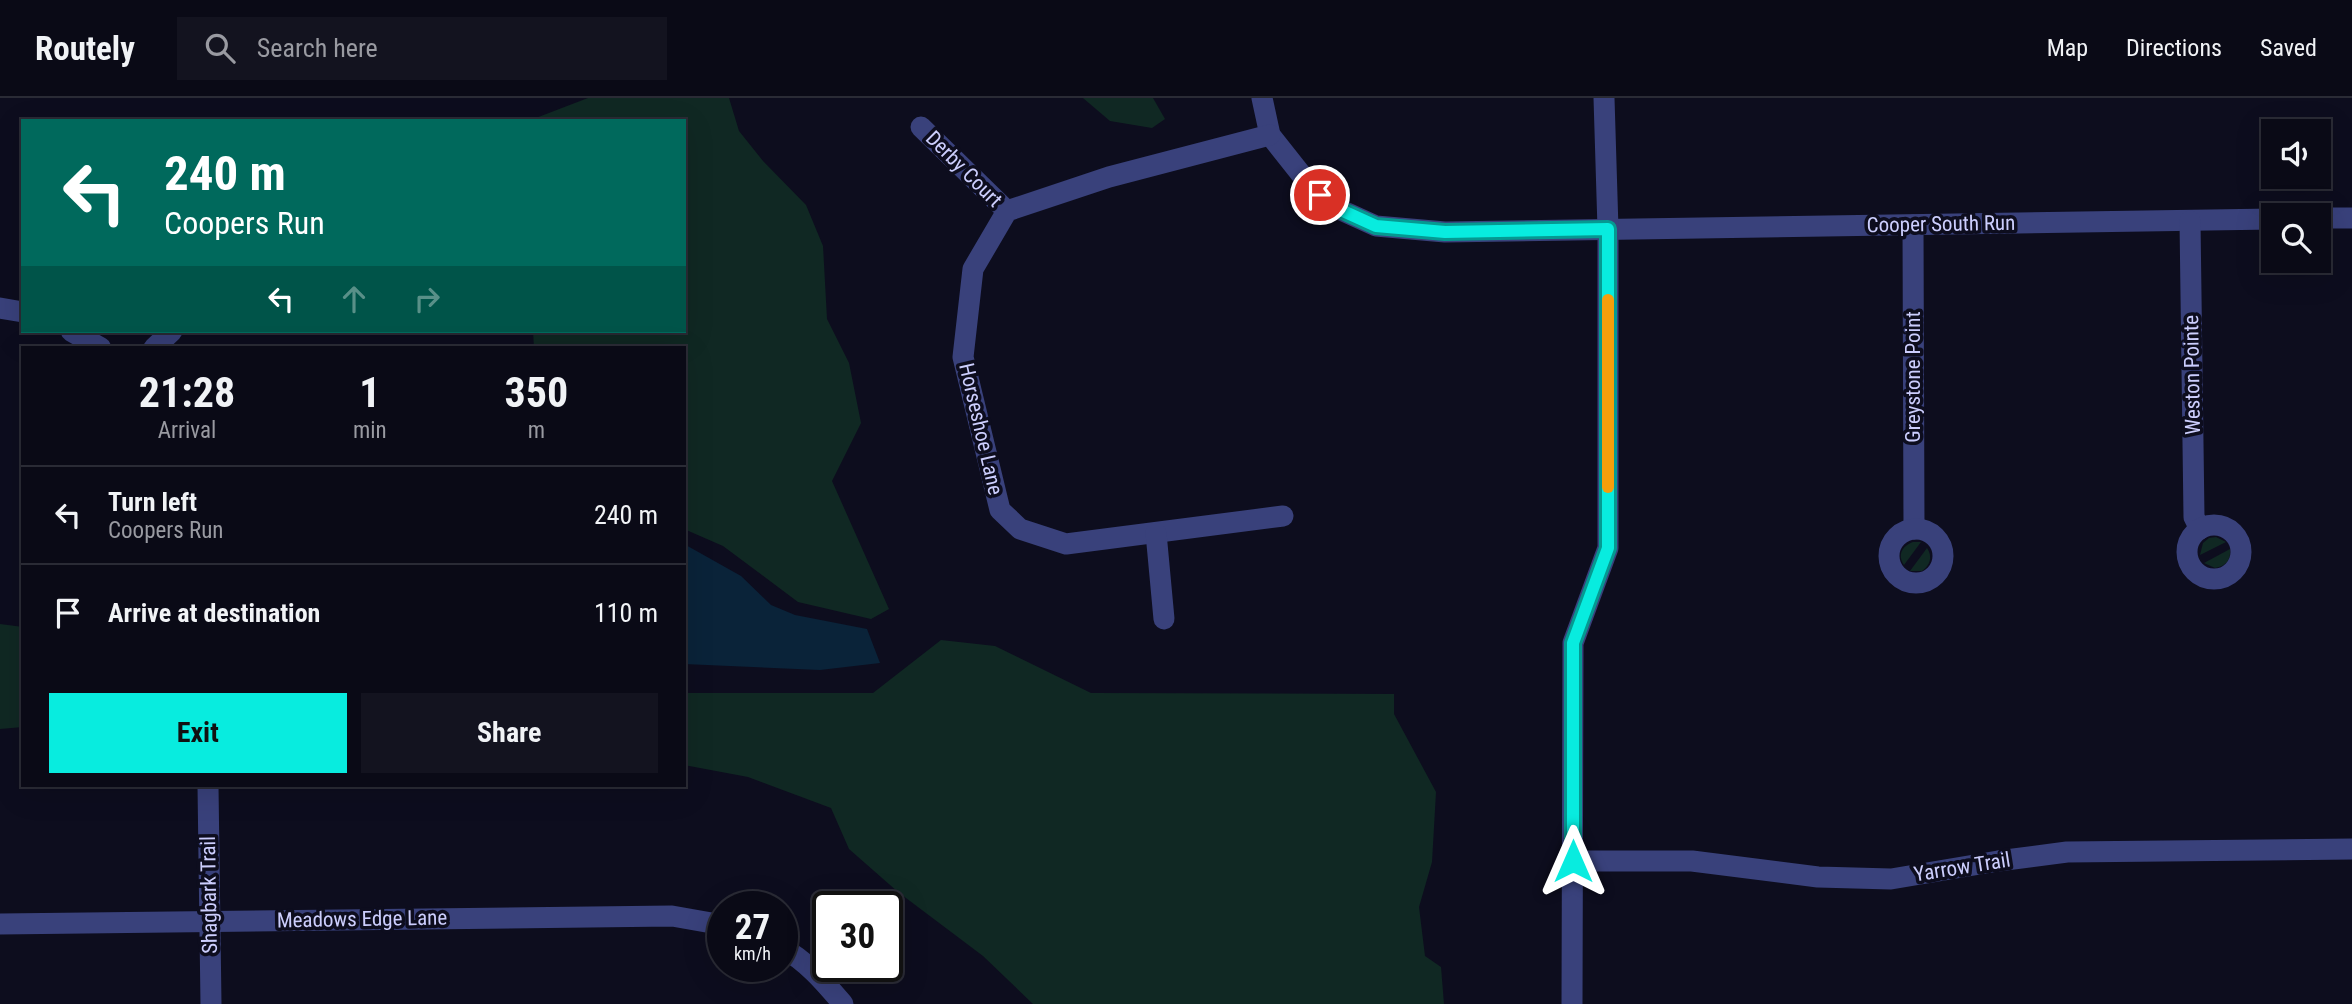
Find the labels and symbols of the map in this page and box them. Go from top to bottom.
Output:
street label: Derby Court [921,126,1007,212]
pin [1290,165,1350,225]
street label: Cooper South Run [1866,211,2016,237]
street label: Greystone Point [1901,311,1925,443]
street label: Weston Pointe [2179,315,2205,435]
street label: Horseshoe Lane [954,361,1008,497]
position arrow [1536,824,1610,898]
street label: Shagbark Trail [196,836,222,954]
street label: Yarrow Trail [1912,848,2012,886]
speed limit sign: 30 [812,891,903,982]
street label: Meadows Edge Lane [277,906,448,932]

